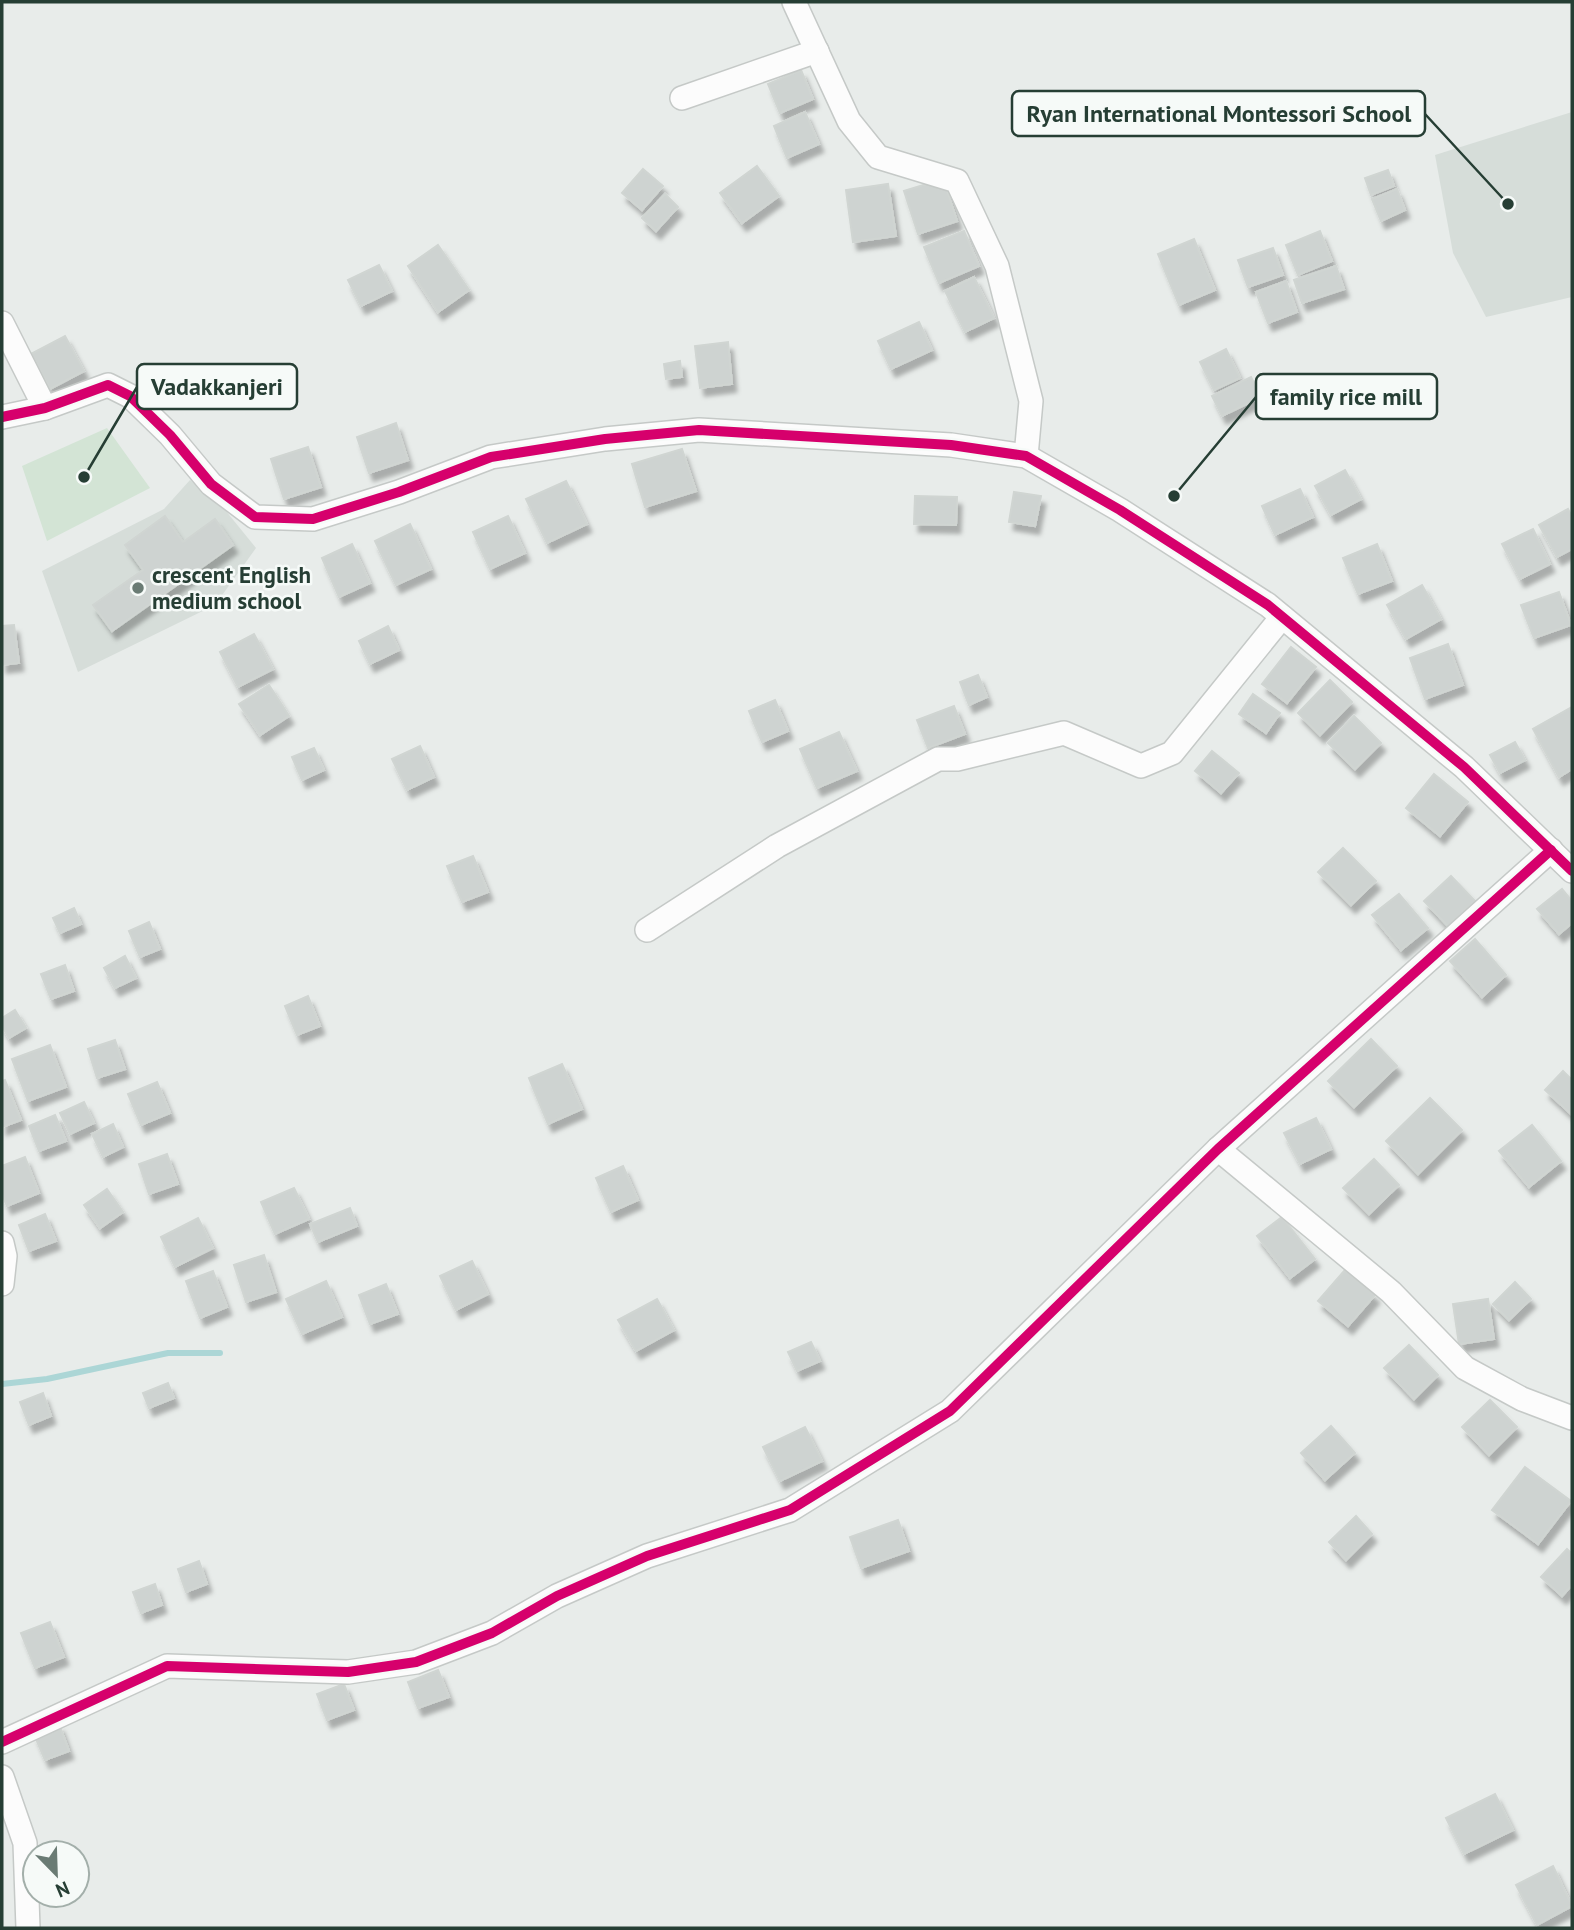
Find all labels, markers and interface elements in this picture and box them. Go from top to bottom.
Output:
callout: Ryan International Montessori School [1012,91,1425,136]
text: Ryan International Montessori School [1027,98,1412,129]
callout: Vadakkanjeri [137,364,297,409]
text: Vadakkanjeri [150,371,283,402]
callout: family rice mill [1256,374,1437,419]
text: family rice mill [1270,381,1423,412]
place label: crescent English medium school [152,560,311,615]
marker: crescent English medium school [130,580,146,596]
north arrow [21,1839,91,1909]
text: N [52,1876,73,1903]

